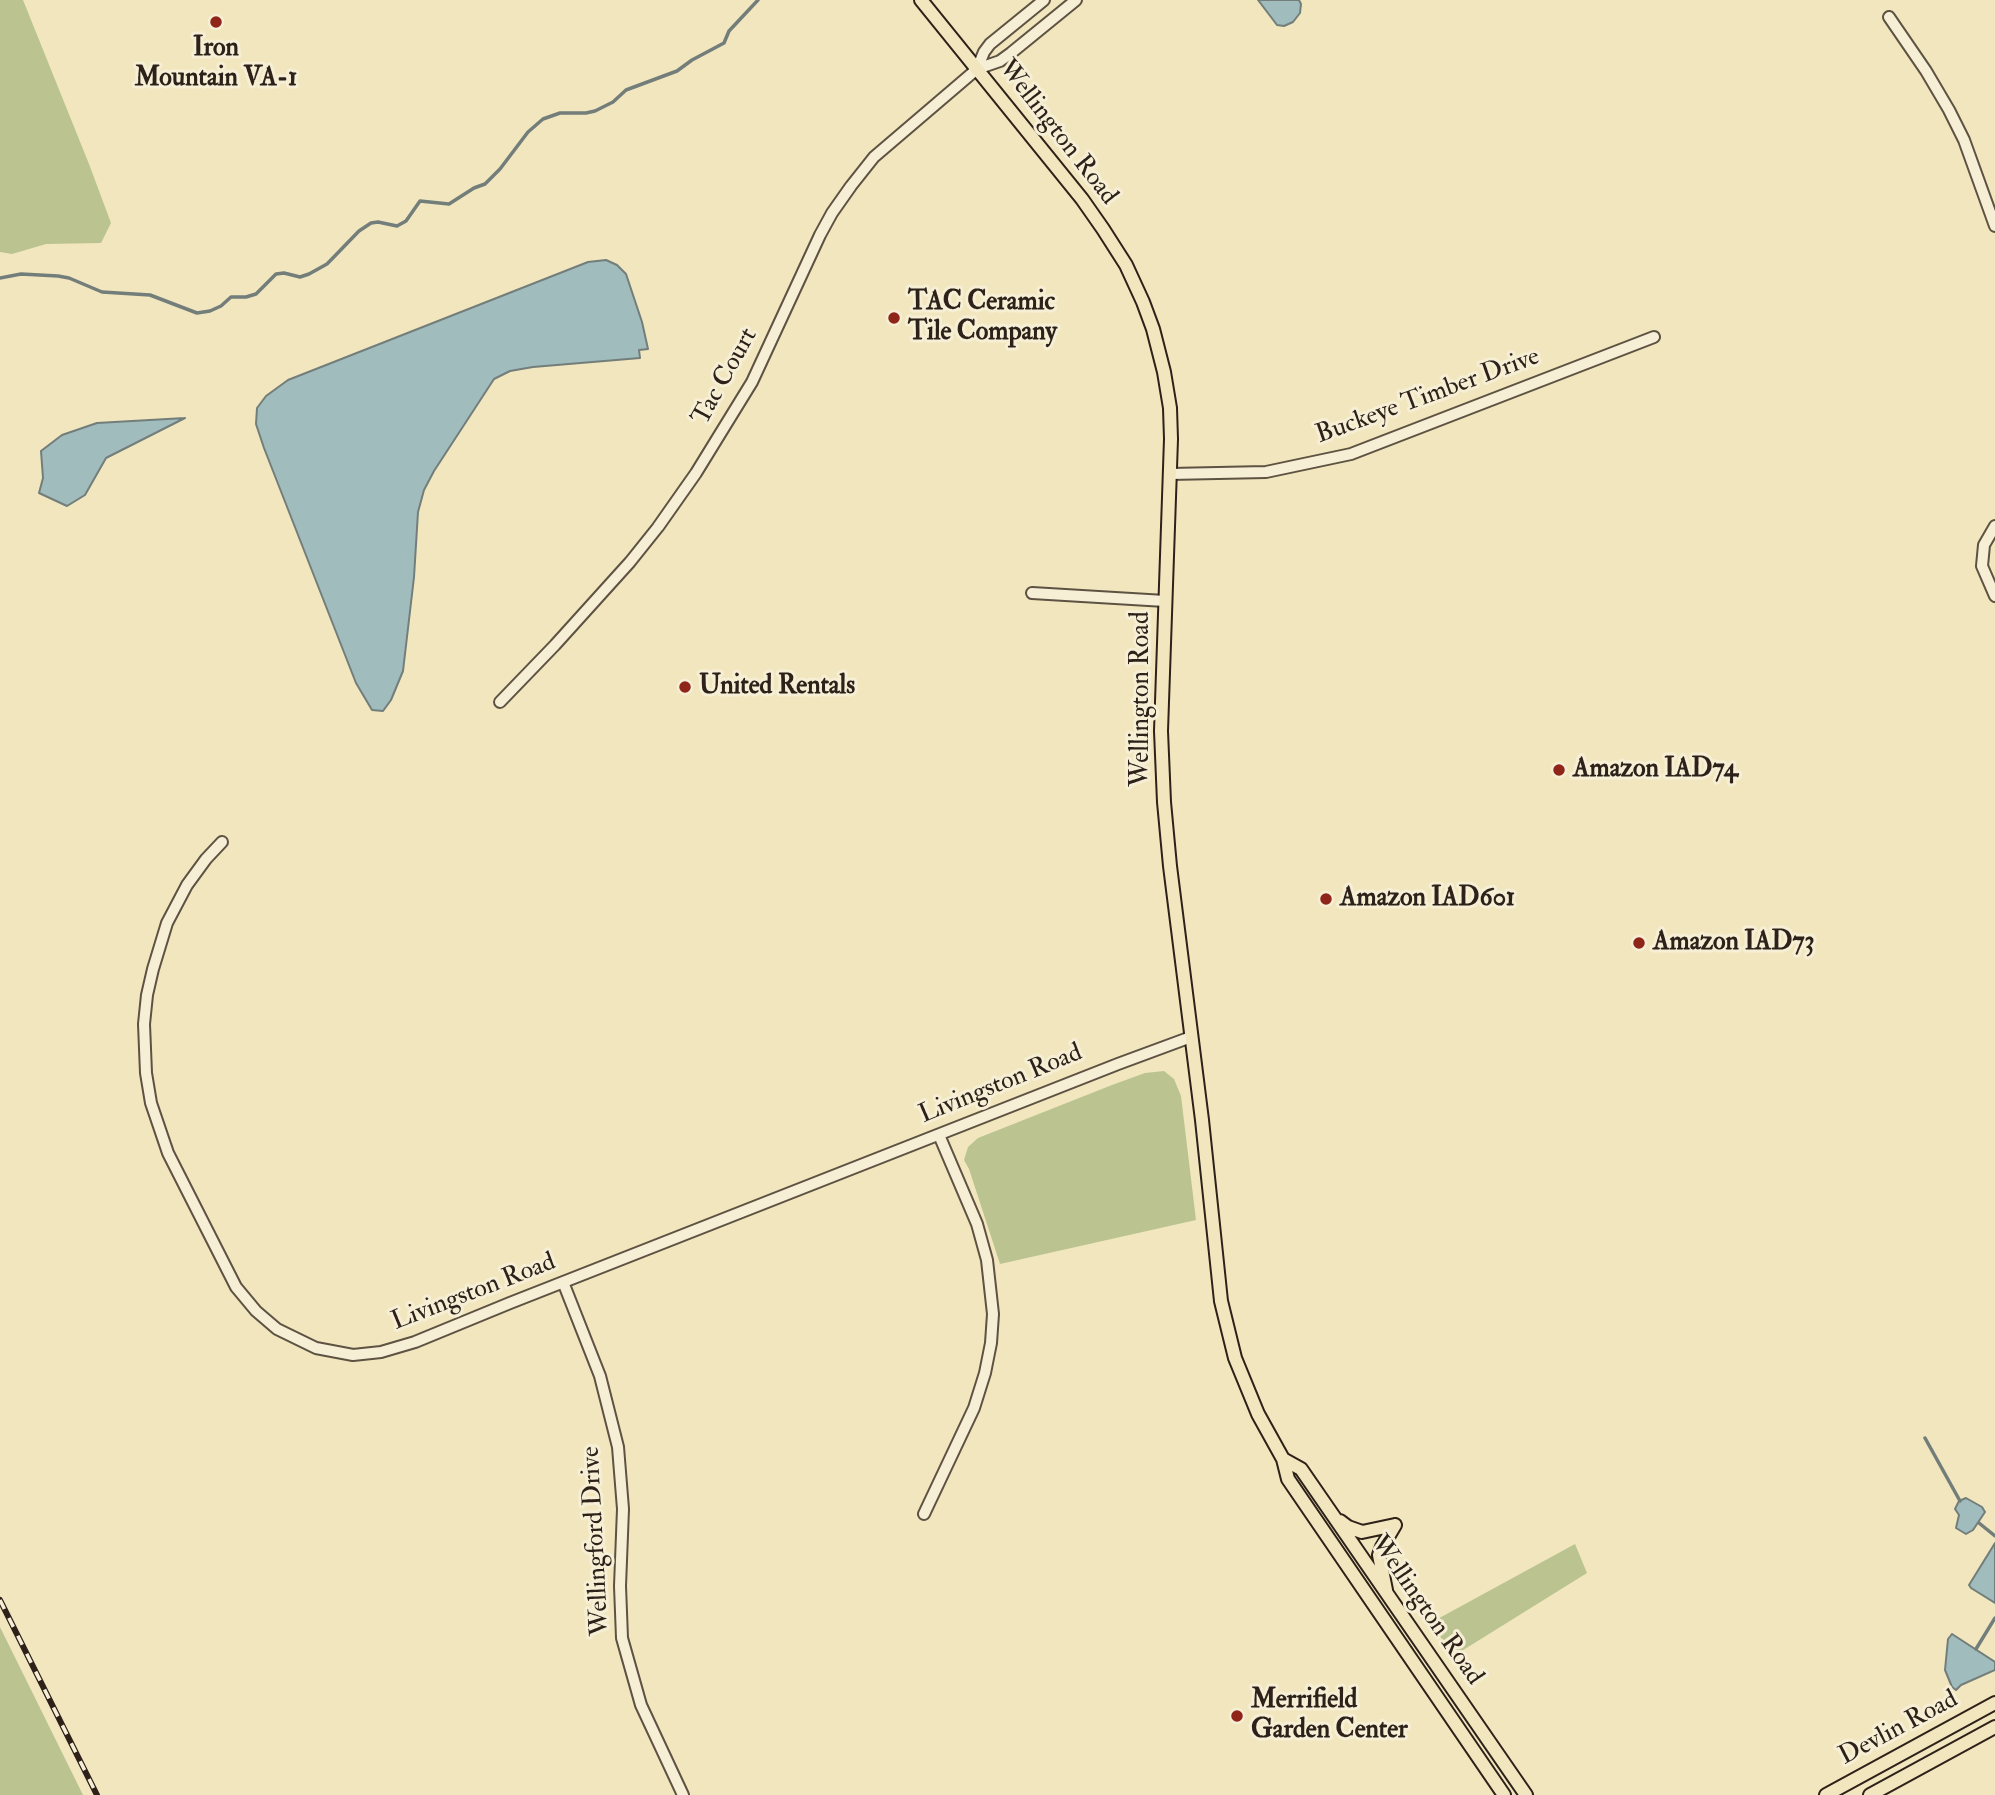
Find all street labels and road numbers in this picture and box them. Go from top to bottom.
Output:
street label: Wellington Road [991,54,1123,212]
street label: Tac Court [687,323,765,431]
street label: Buckeye Timber Drive [1312,342,1544,452]
street label: Wellington Road [1126,611,1158,787]
street label: Livingston Road [915,1038,1087,1132]
street label: Livingston Road [388,1247,560,1339]
street label: Wellingford Drive [576,1445,618,1637]
street label: Wellington Road [1363,1530,1489,1692]
street label: Devlin Road [1834,1685,1964,1773]

